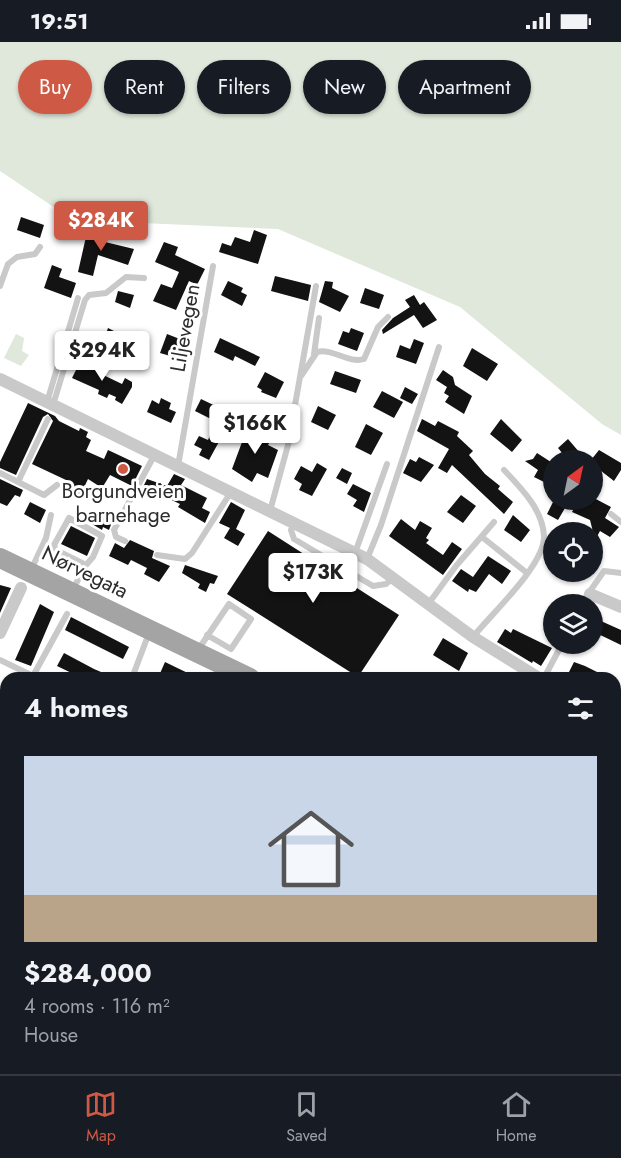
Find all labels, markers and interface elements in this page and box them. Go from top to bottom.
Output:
text: 19:51 [30,5,88,37]
chip: Buy [18,60,92,114]
chip: Rent [104,60,185,114]
chip: Filters [197,60,291,114]
chip: New [303,60,386,114]
chip: Apartment [398,60,531,114]
pin: $284K [59,201,143,252]
text: $284K [68,206,134,235]
street label: Liljevegen [162,282,208,374]
pin: $294K [60,331,144,382]
text: $294K [69,336,135,365]
pin: $166K [213,404,297,455]
text: $166K [223,409,287,438]
north arrow [543,450,603,510]
map controls [543,450,603,654]
marker: Borgundveien barnehage [116,462,130,476]
place label: Borgundveien barnehage [61,476,185,530]
button: locate [543,522,603,582]
street label: Nørvegata [37,538,133,606]
pin: $173K [271,553,355,604]
text: $173K [282,558,344,587]
button: layers [543,594,603,654]
text: 4 homes [24,689,128,727]
icon: filters [564,692,597,725]
icon: home [257,795,365,903]
text: $284,000 [24,954,152,992]
text: 4 rooms · 116 m² [24,992,170,1021]
text: House [24,1021,78,1050]
tab: Map [84,1088,117,1147]
tab: Saved [286,1088,327,1147]
tab: Home [496,1088,537,1147]

